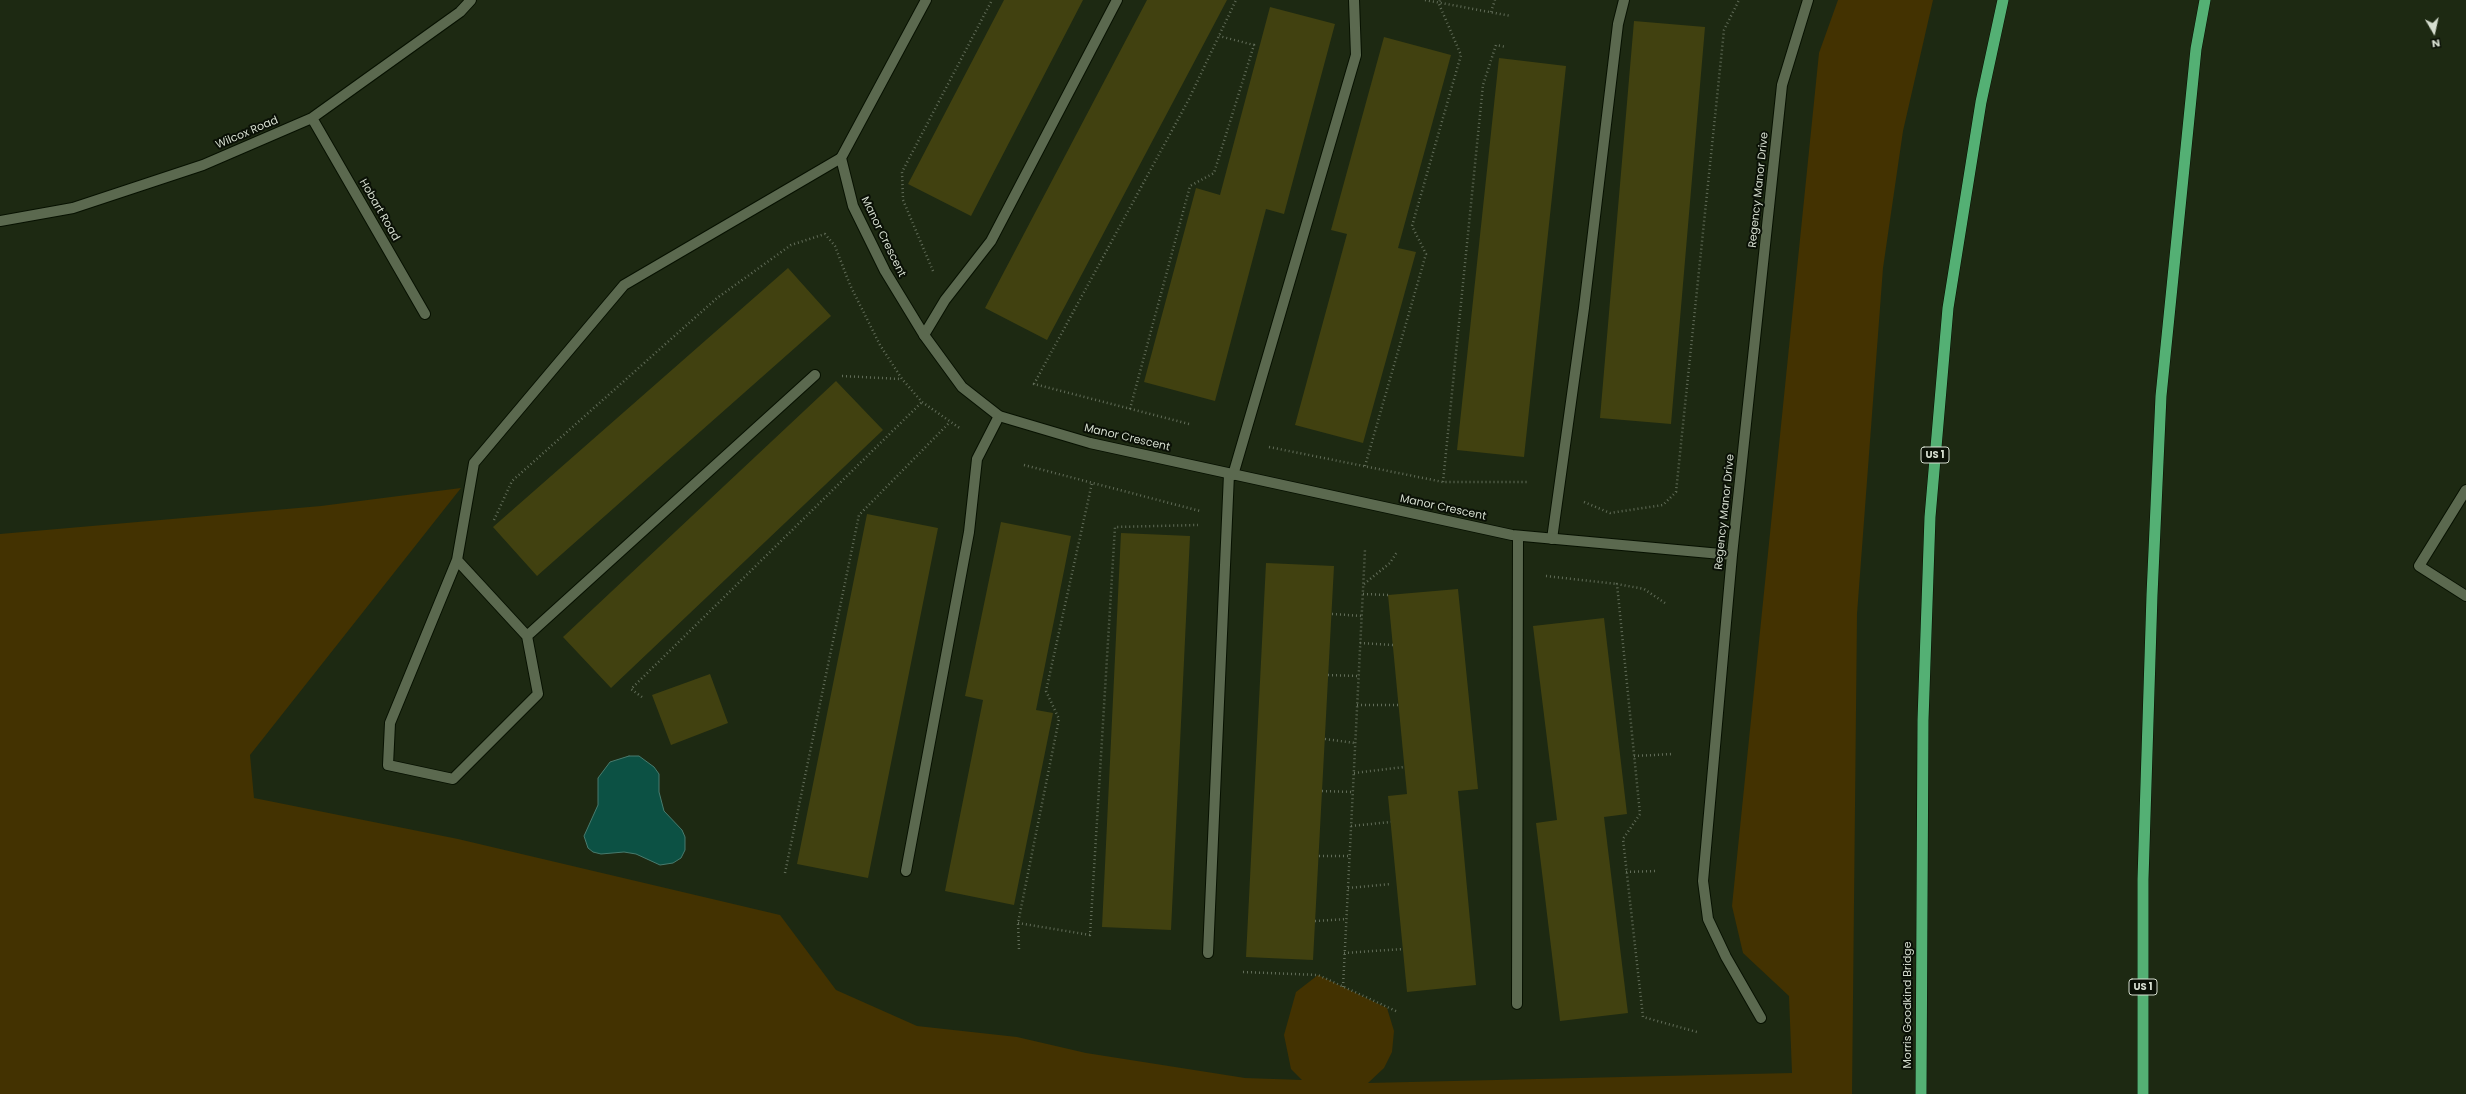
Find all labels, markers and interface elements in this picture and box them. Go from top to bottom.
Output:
north arrow [2414,12,2454,52]
text: N [2431,35,2441,52]
street label: Wilcox Road [214,114,280,152]
street label: Regency Manor Drive [1746,132,1772,248]
street label: Hobart Road [356,177,402,243]
street label: Manor Crescent [858,195,908,279]
street label: Manor Crescent [1083,422,1171,454]
road number: US 1 [1921,447,1949,463]
street label: Regency Manor Drive [1712,454,1738,570]
street label: Manor Crescent [1399,492,1487,524]
street label: Morris Goodkind Bridge [1901,941,1915,1069]
road number: US 1 [2129,979,2157,995]

